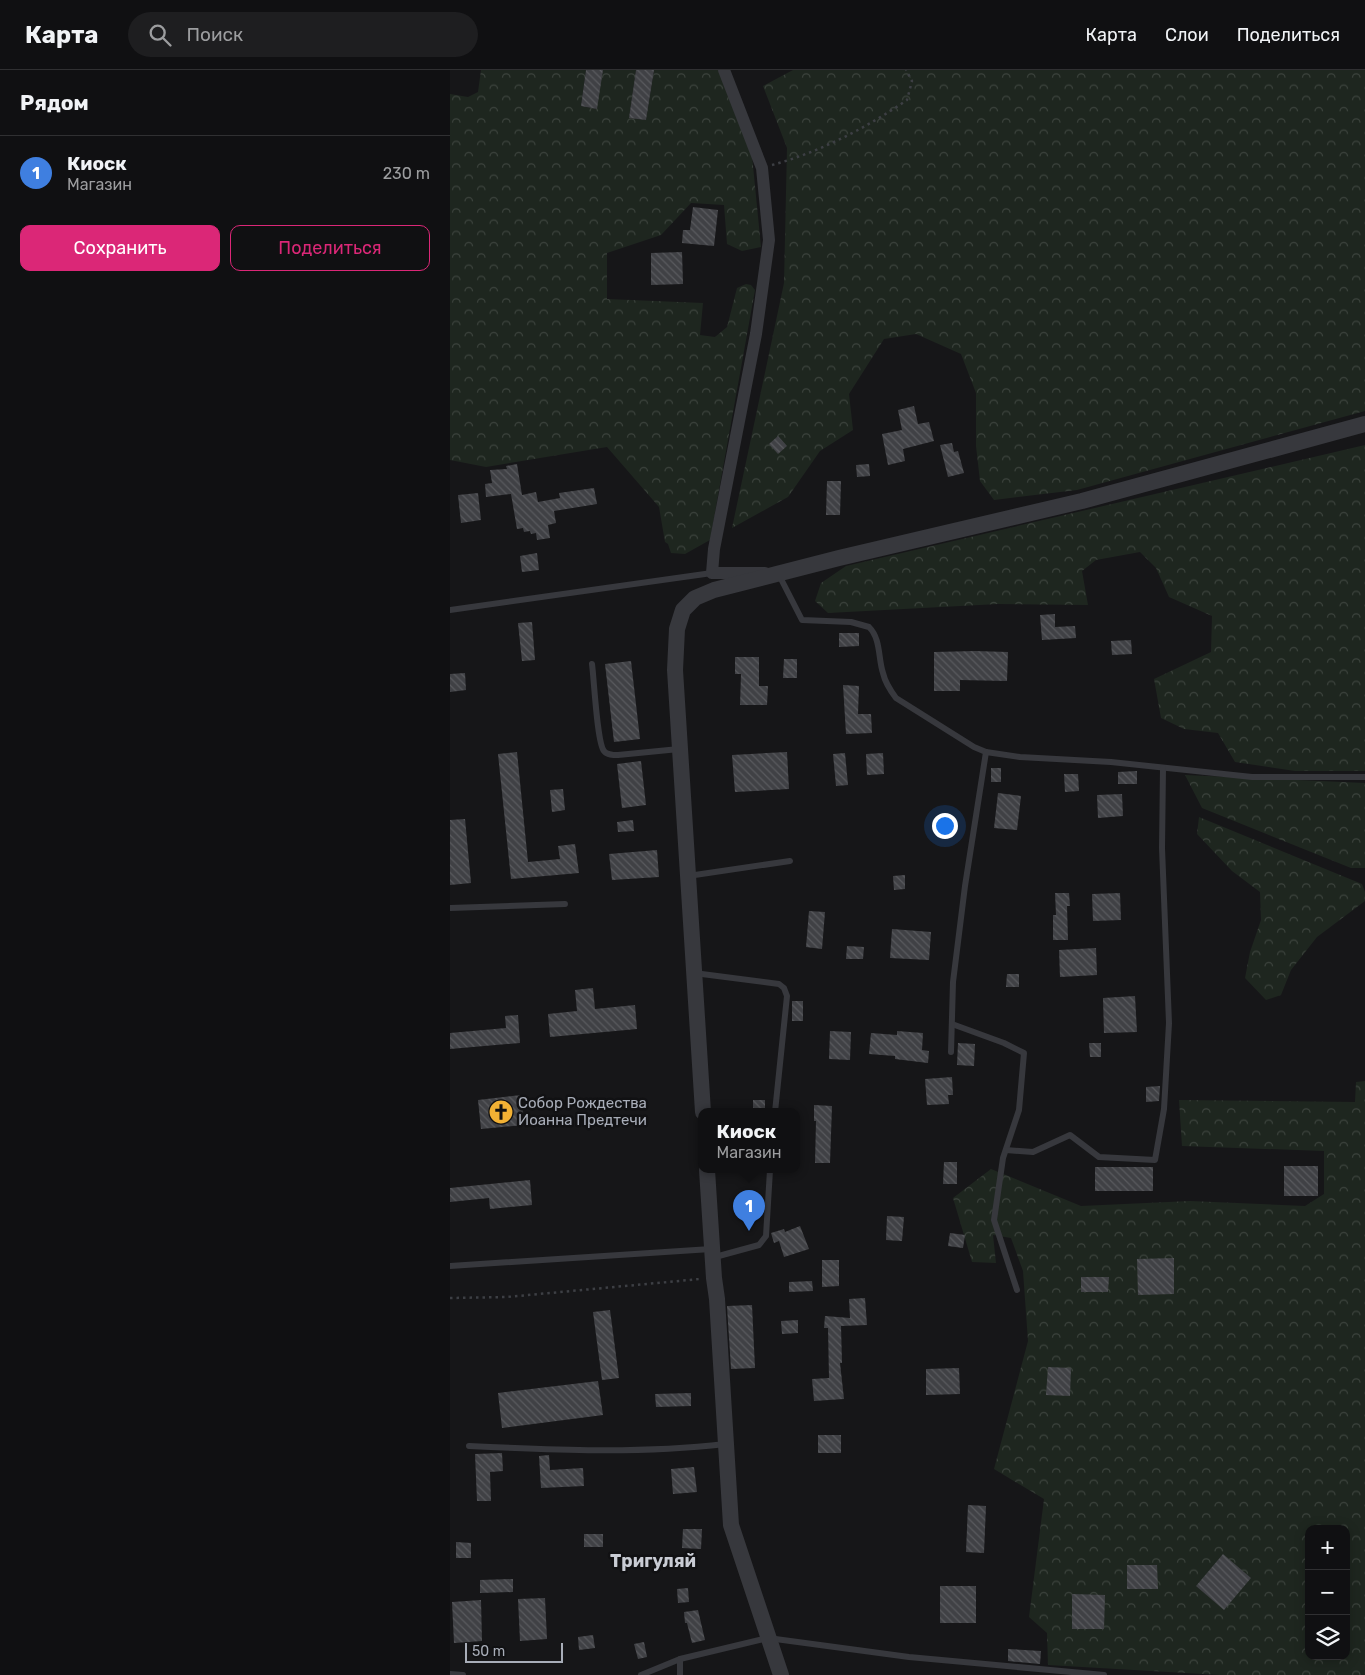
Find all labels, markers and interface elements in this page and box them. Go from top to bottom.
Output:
search box [128,12,478,57]
text: Карта [25,21,98,49]
icon: search [146,21,174,49]
text: Поиск [186,23,243,46]
text: Карта [1086,24,1137,46]
text: Слои [1165,24,1209,46]
text: Поделиться [1237,24,1340,46]
text: Рядом [20,90,89,115]
text: Киоск [67,152,127,175]
text: 1 [32,164,40,183]
text: 230 m [383,164,430,183]
text: Магазин [67,175,132,194]
button: Сохранить [20,225,220,271]
button: Поделиться [230,225,430,271]
your location [932,813,958,839]
place label: Собор Рождества Иоанна Предтечи [518,1094,647,1129]
church icon: Собор Рождества Иоанна Предтечи [488,1099,514,1125]
popup [698,1108,800,1173]
text: Киоск [717,1120,776,1143]
text: Магазин [717,1143,781,1162]
pin: 1 [733,1190,765,1231]
map controls [1305,1525,1350,1660]
button: + [1305,1525,1350,1570]
district label: Тригуляй [610,1550,696,1572]
button: − [1305,1570,1350,1615]
button: layers [1305,1615,1350,1660]
scale bar [465,1640,562,1663]
text: 50 m [472,1643,505,1660]

